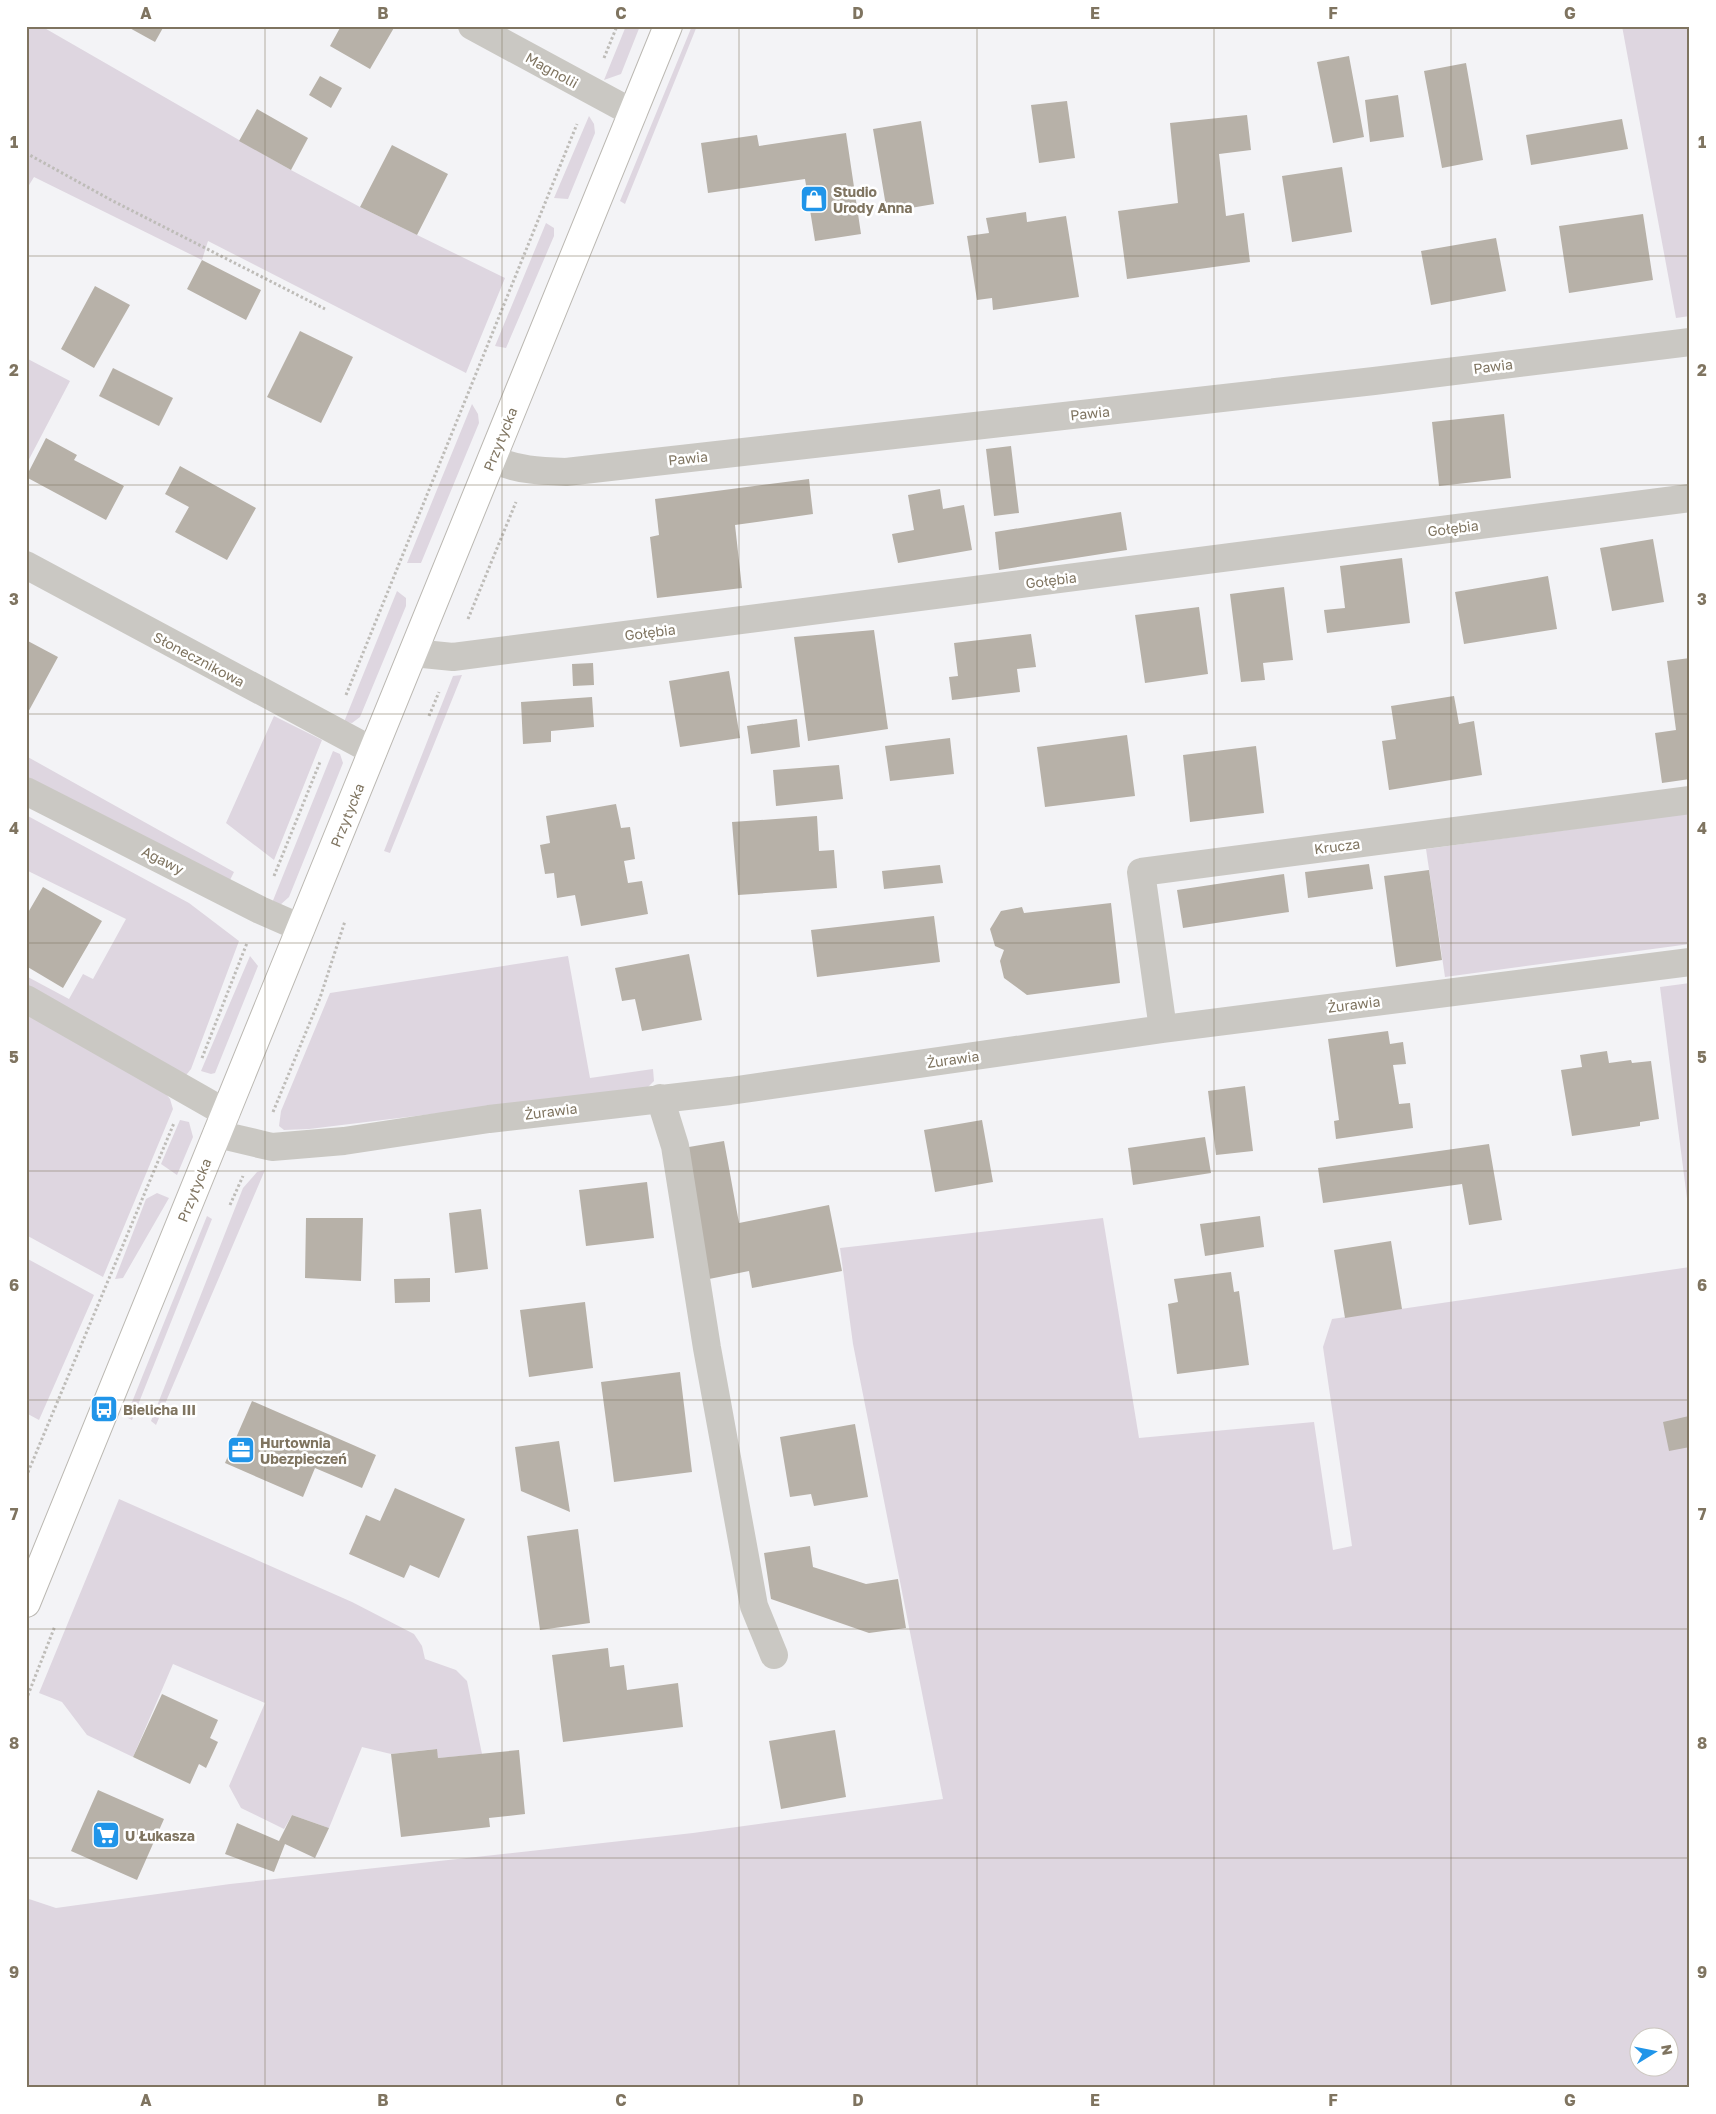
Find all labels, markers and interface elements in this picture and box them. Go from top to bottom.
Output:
text: A [140,3,152,23]
text: B [377,3,389,23]
text: C [615,3,627,23]
text: D [852,3,864,23]
text: E [1090,3,1100,23]
text: F [1328,3,1338,23]
text: G [1564,3,1576,23]
street label: Magnolii [523,49,581,91]
text: 1 [10,132,18,152]
text: 1 [1698,132,1706,152]
place label: Studio Urody Anna [833,183,912,216]
shop icon: Studio Urody Anna [799,184,829,214]
street label: Pawia [1472,355,1514,377]
text: 2 [9,360,19,380]
text: 2 [1697,360,1707,380]
street label: Pawia [1069,402,1111,424]
street label: Przytycka [480,405,520,473]
street label: Pawia [667,447,709,469]
street label: Gołębia [1426,516,1480,540]
street label: Gołębia [1024,568,1078,592]
text: 3 [9,589,19,609]
text: 3 [1697,589,1707,609]
street label: Gołębia [623,620,677,644]
street label: Słonecznikowa [151,628,247,690]
street label: Przytycka [327,781,367,849]
text: 4 [9,818,19,838]
text: 4 [1697,818,1707,838]
street label: Krucza [1313,835,1361,857]
street label: Agawy [139,842,187,878]
street label: Żurawia [1327,992,1381,1016]
text: 5 [9,1047,19,1067]
street label: Żurawia [926,1047,980,1071]
text: 5 [1697,1047,1707,1067]
street label: Żurawia [524,1099,578,1123]
street label: Przytycka [174,1156,214,1224]
text: 6 [9,1275,19,1295]
text: 6 [1697,1275,1707,1295]
bus stop icon: Bielicha III [89,1394,119,1424]
place label: Bielicha III [123,1401,196,1418]
place label: Hurtownia Ubezpieczeń [260,1434,347,1467]
office icon: Hurtownia Ubezpieczeń [226,1435,256,1465]
text: 7 [10,1504,19,1524]
text: 7 [1698,1504,1707,1524]
text: 8 [9,1733,19,1753]
text: 8 [1697,1733,1707,1753]
supermarket icon: U Łukasza [91,1820,121,1850]
place label: U Łukasza [125,1827,195,1844]
text: 9 [9,1962,19,1982]
text: 9 [1697,1962,1707,1982]
north arrow [1628,2026,1678,2076]
text: N [1658,2043,1677,2056]
text: A [140,2090,152,2110]
text: B [377,2090,389,2110]
text: C [615,2090,627,2110]
text: D [852,2090,864,2110]
text: E [1090,2090,1100,2110]
text: F [1328,2090,1338,2110]
text: G [1564,2090,1576,2110]

